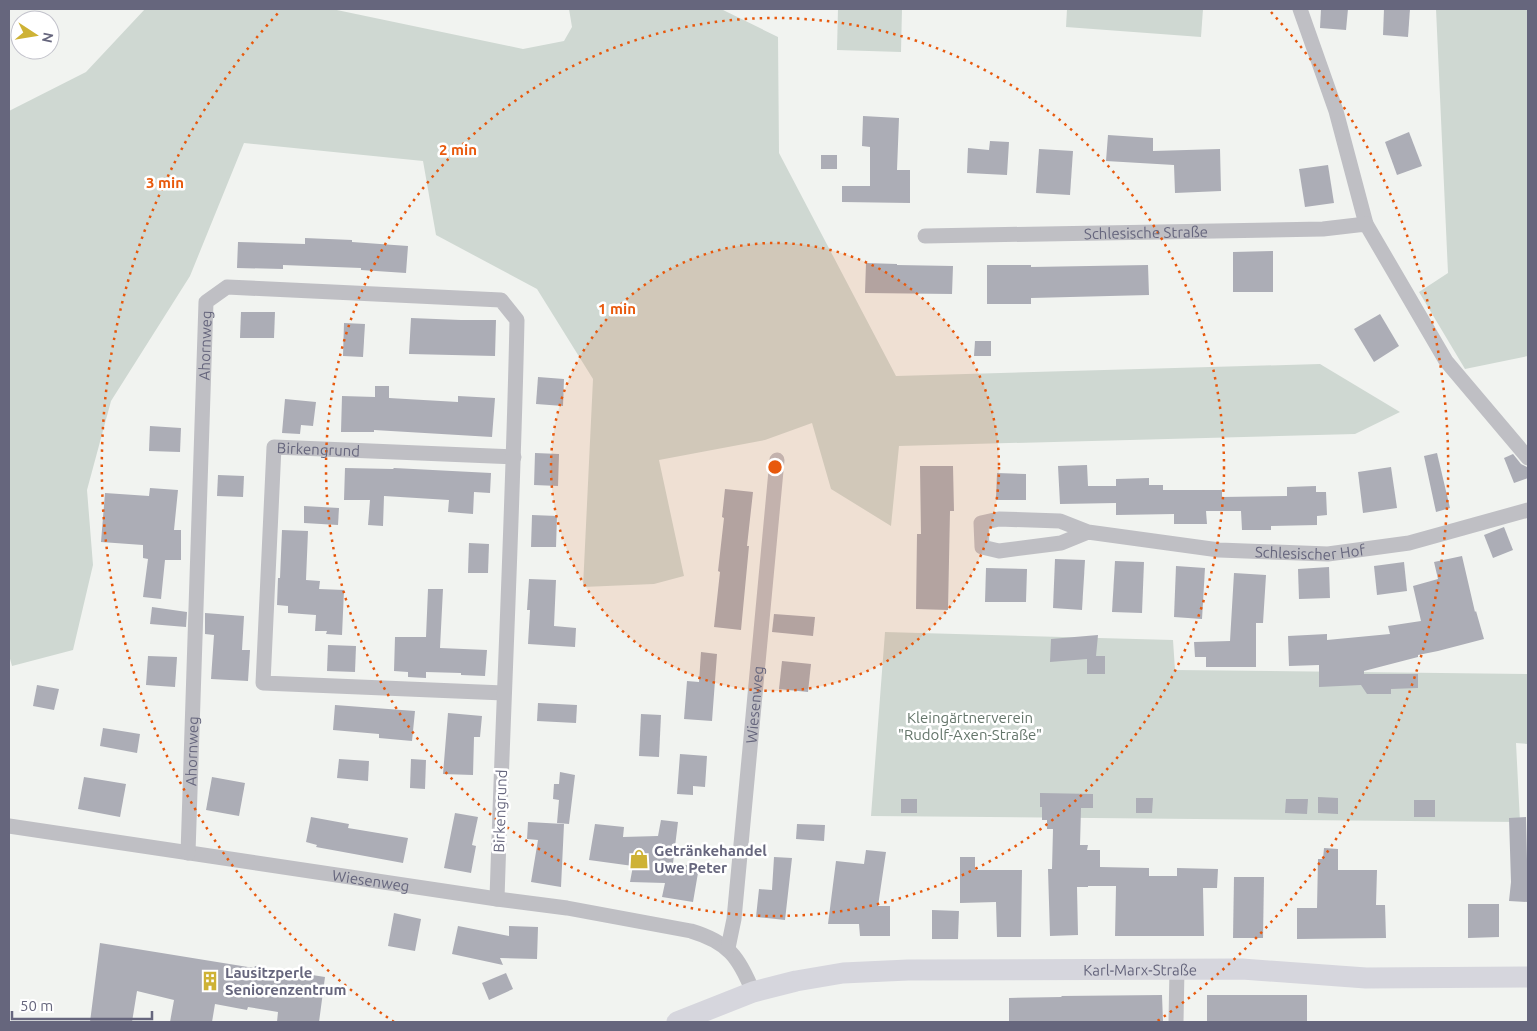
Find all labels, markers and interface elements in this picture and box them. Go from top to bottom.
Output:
north arrow [10,10,60,60]
text: N [39,31,57,44]
text: 2 min [439,141,477,158]
text: 3 min [146,174,184,191]
street label: Schlesische Straße [1084,223,1208,242]
text: 1 min [598,300,636,317]
street label: Ahornweg [195,310,214,380]
street label: Birkengrund [277,439,360,459]
centre of rings [766,458,784,476]
street label: Schlesischer Hof [1255,541,1366,563]
street label: Wiesenweg [742,665,766,744]
park label: Kleingärtnerverein "Rudolf-Axen-Straße" [898,709,1042,743]
street label: Ahornweg [182,716,201,786]
street label: Birkengrund [490,769,510,853]
place label: Getränkehandel Uwe Peter [654,842,767,876]
shop icon: Getränkehandel Uwe Peter [628,848,650,870]
street label: Wiesenweg [331,866,411,894]
street label: Karl-Marx-Straße [1083,961,1197,978]
place label: Lausitzperle Seniorenzentrum [225,964,347,998]
building icon: Lausitzperle Seniorenzentrum [199,970,221,992]
scale bar [12,988,152,1020]
text: 50 m [20,997,53,1014]

